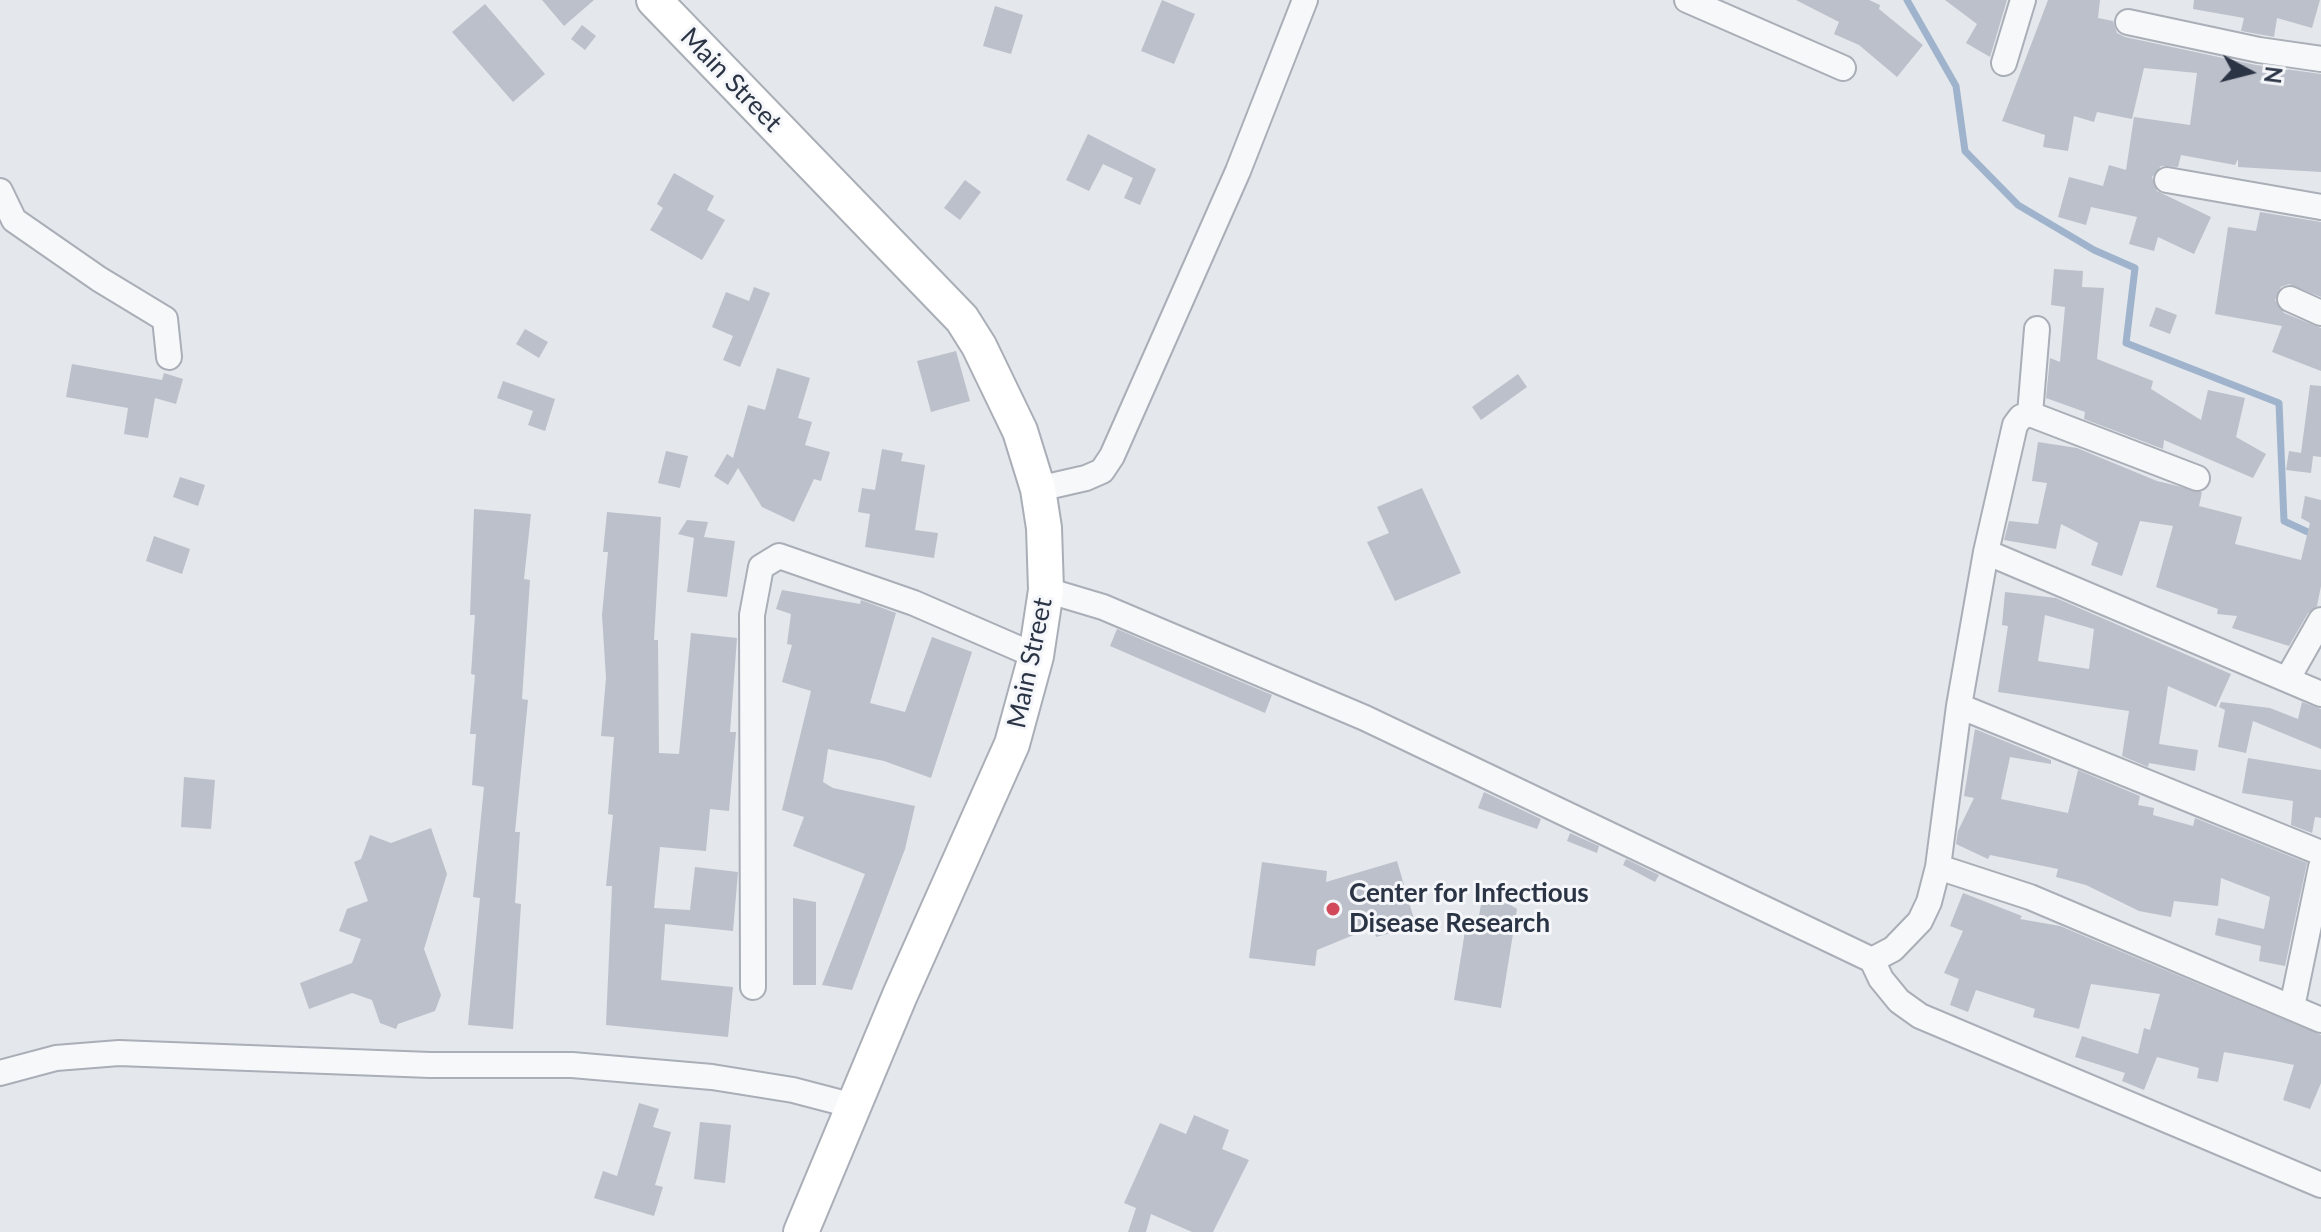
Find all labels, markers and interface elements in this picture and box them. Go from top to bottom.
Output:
street label: Main Street [674,21,788,139]
north arrow [2209,32,2289,112]
text: N [2259,65,2288,85]
street label: Main Street [1001,595,1059,731]
place label: Center for Infectious Disease Research [1349,878,1589,940]
marker: Center for Infectious Disease Research [1324,900,1342,918]

